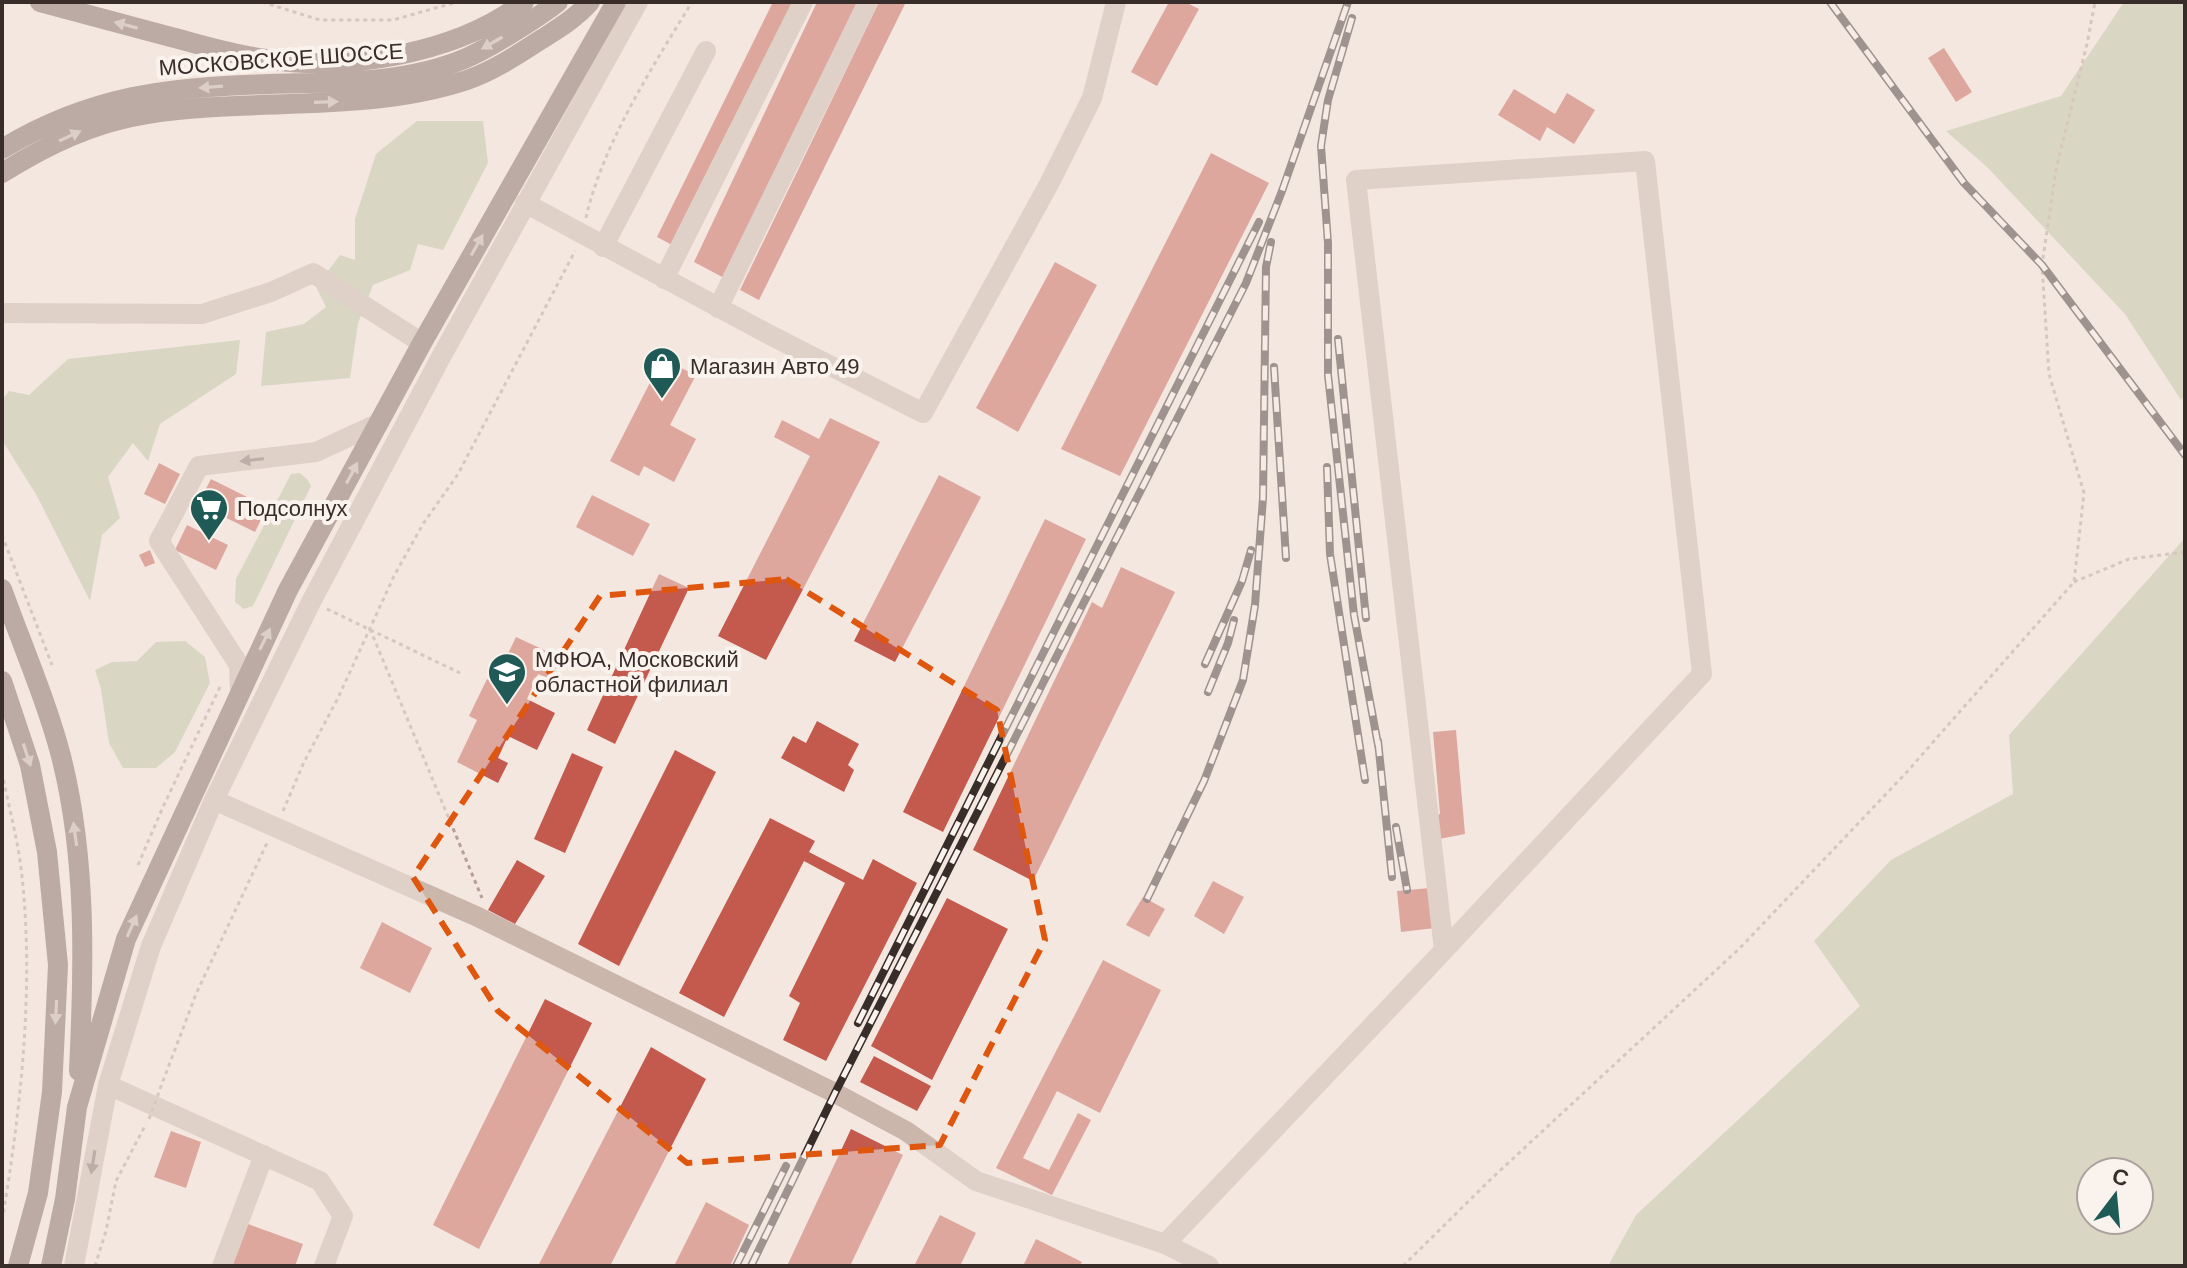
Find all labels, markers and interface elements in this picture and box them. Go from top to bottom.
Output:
one-way arrow [114,19,139,31]
one-way arrow [480,36,503,50]
street label: МОСКОВСКОЕ ШОССЕ [158,38,404,81]
one-way arrow [198,81,223,94]
one-way arrow [314,96,339,108]
one-way arrow [59,129,82,143]
one-way arrow [471,233,484,256]
shop icon: Магазин Авто 49 [641,345,683,400]
place label: Магазин Авто 49 [690,354,860,379]
one-way arrow [239,453,264,466]
one-way arrow [346,461,359,484]
supermarket icon: Подсолнух [188,487,230,542]
place label: Подсолнух [237,496,347,521]
one-way arrow [258,627,272,651]
place label: МФЮА, Московский областной филиал [535,647,739,697]
school or university icon: МФЮА, Московский областной филиал [486,651,528,706]
one-way arrow [21,743,33,767]
one-way arrow [68,821,81,846]
one-way arrow [126,914,139,938]
one-way arrow [49,1000,62,1025]
one-way arrow [87,1150,99,1175]
north arrow [2075,1156,2155,1236]
text: С [2109,1163,2132,1191]

